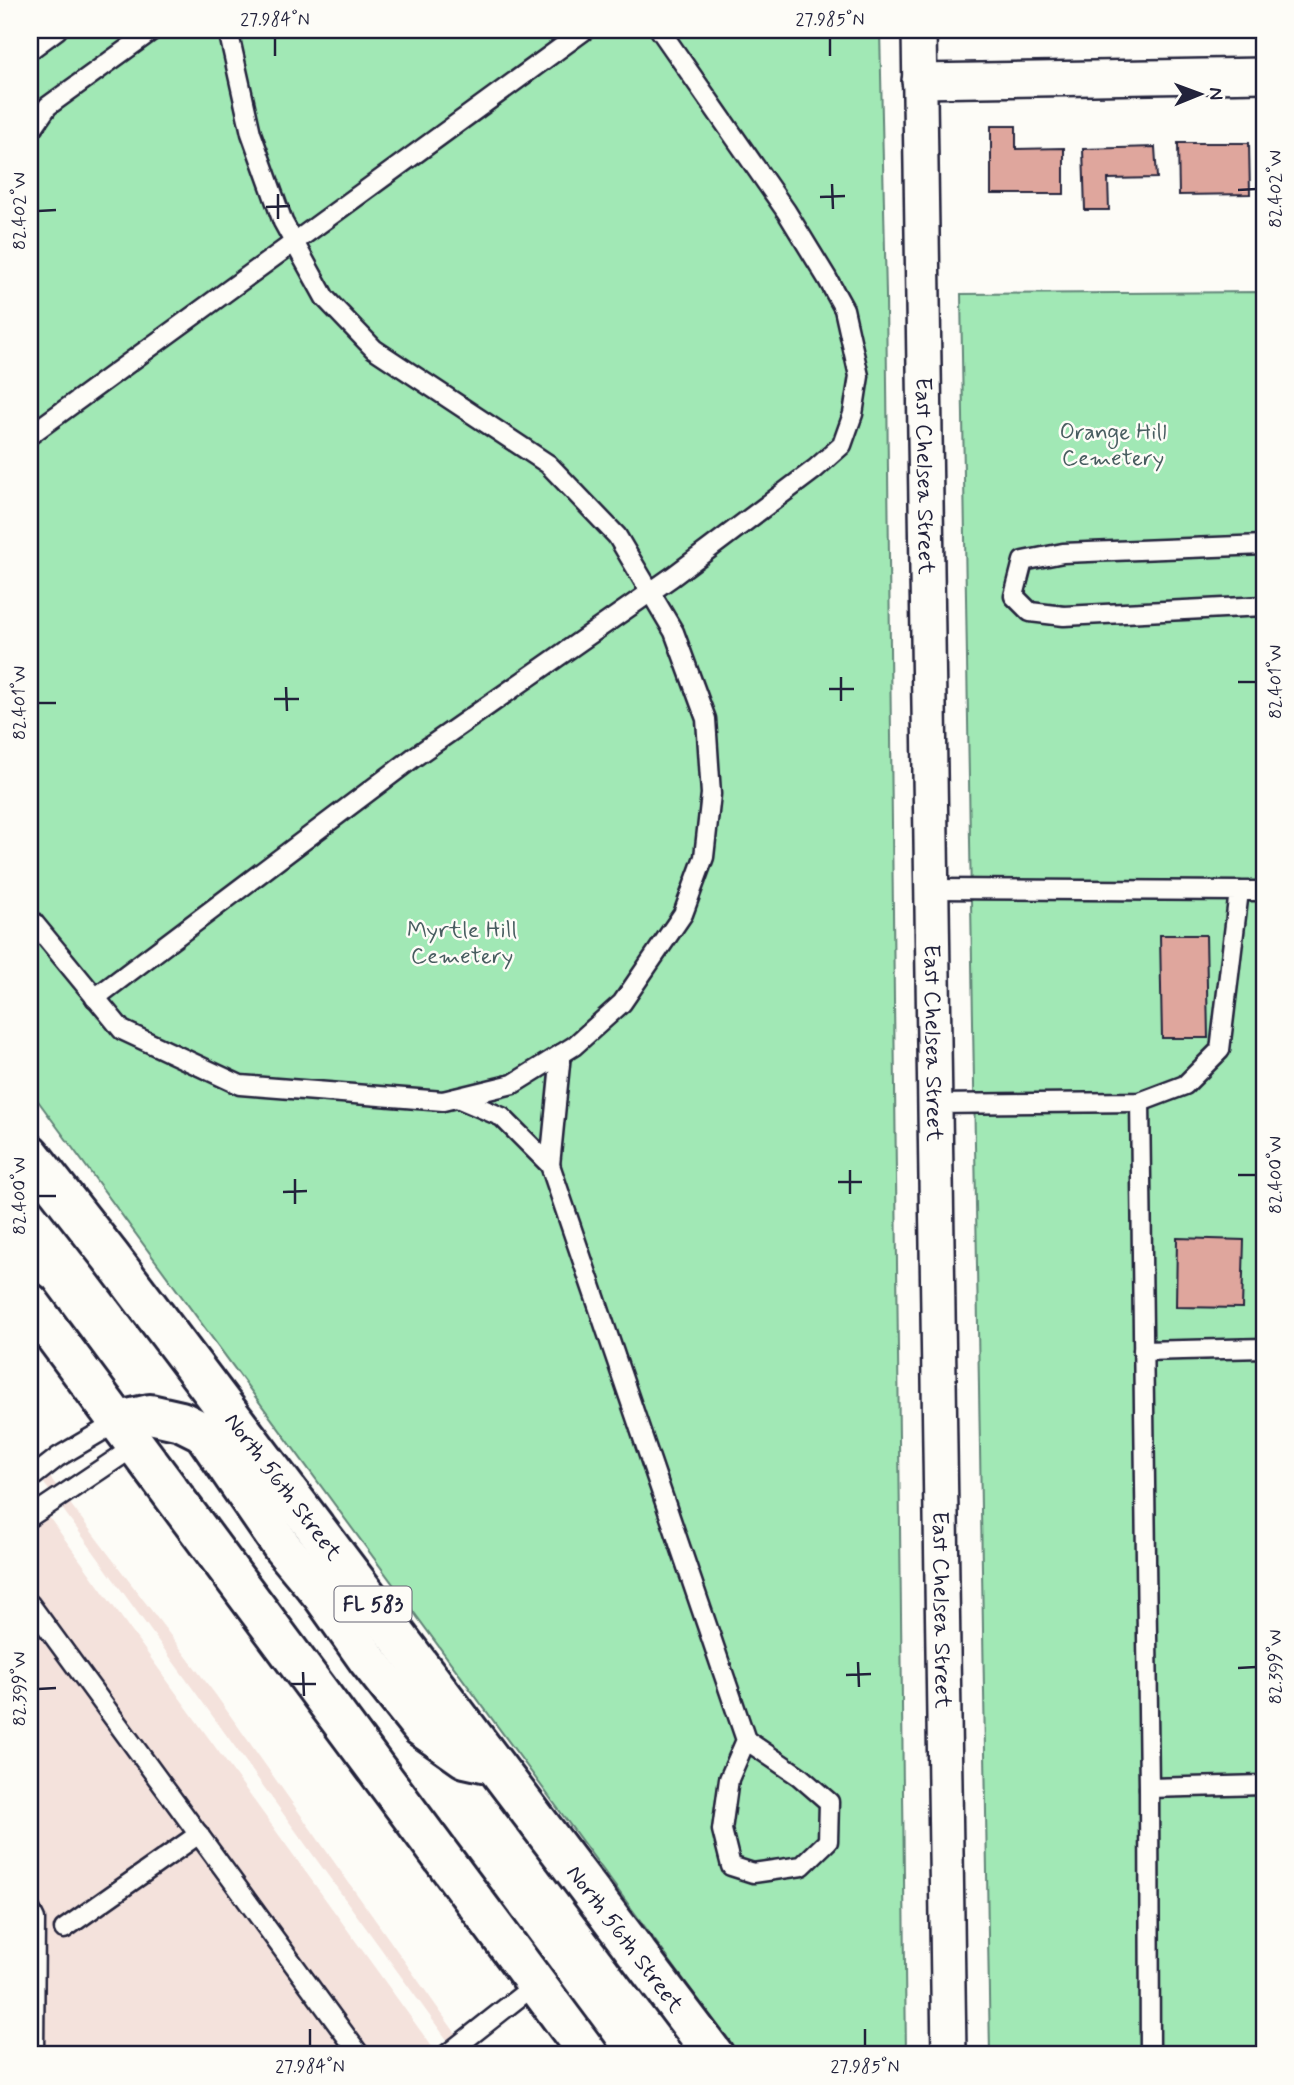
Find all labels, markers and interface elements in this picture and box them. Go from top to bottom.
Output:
text: 27.984°N [240,8,310,32]
text: 27.985°N [796,8,864,32]
north arrow [1164,60,1234,130]
text: N [1203,87,1228,100]
text: 82.402°W [1264,150,1288,228]
text: 82.402°W [8,172,32,250]
street label: East Chelsea Street [907,377,940,575]
park label: Orange Hill Cemetery [1059,418,1167,474]
text: 82.401°W [1264,645,1288,719]
text: 82.401°W [8,666,32,740]
park label: Myrtle Hill Cemetery [407,916,517,972]
street label: East Chelsea Street [916,944,948,1142]
text: 82.400°W [1264,1136,1288,1214]
text: 82.400°W [8,1157,32,1235]
street label: North 56th Street [217,1407,348,1568]
street label: East Chelsea Street [924,1511,957,1709]
road number: FL 583 [334,1586,412,1622]
text: 82.399°W [1264,1630,1288,1704]
text: 82.399°W [8,1652,32,1726]
street label: North 56th Street [559,1860,690,2020]
text: 27.984°N [275,2055,345,2079]
text: 27.985°N [831,2055,899,2079]

